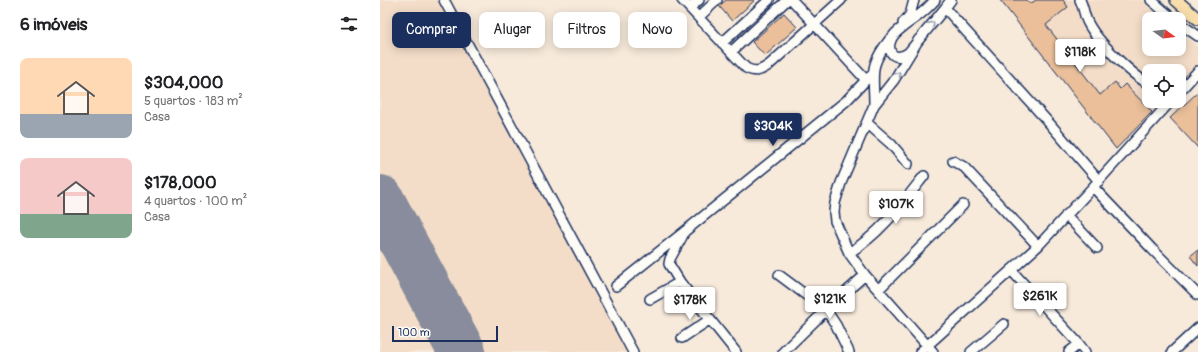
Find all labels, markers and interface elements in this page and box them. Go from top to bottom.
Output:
chip: Comprar [392,12,471,48]
chip: Alugar [479,12,545,48]
chip: Filtros [553,12,620,48]
chip: Novo [628,12,687,48]
north arrow [1142,12,1186,56]
map controls [1142,12,1186,108]
icon: filters [338,13,360,35]
text: 6 imóveis [20,14,87,35]
one-way arrow [928,21,935,28]
pin: $118K [1052,39,1108,73]
text: $118K [1064,44,1096,60]
button: locate [1142,64,1186,108]
one-way arrow [893,71,900,78]
text: $304,000 [144,72,223,93]
icon: home [52,74,100,122]
text: 5 quartos · 183 m² [144,93,243,109]
text: Casa [144,109,170,125]
pin: $304K [745,113,801,147]
text: $304K [754,118,792,134]
text: $178,000 [144,172,217,193]
icon: home [52,174,100,222]
pin: $107K [868,191,924,225]
text: 4 quartos · 100 m² [144,193,247,209]
text: $107K [878,196,914,212]
text: Casa [144,209,170,225]
pin: $261K [1012,283,1068,317]
pin: $121K [802,286,858,320]
pin: $178K [662,287,718,321]
text: $261K [1023,288,1057,304]
text: $121K [814,291,846,307]
text: $178K [673,292,707,308]
scale bar [392,324,498,343]
text: 100 m [398,326,429,339]

